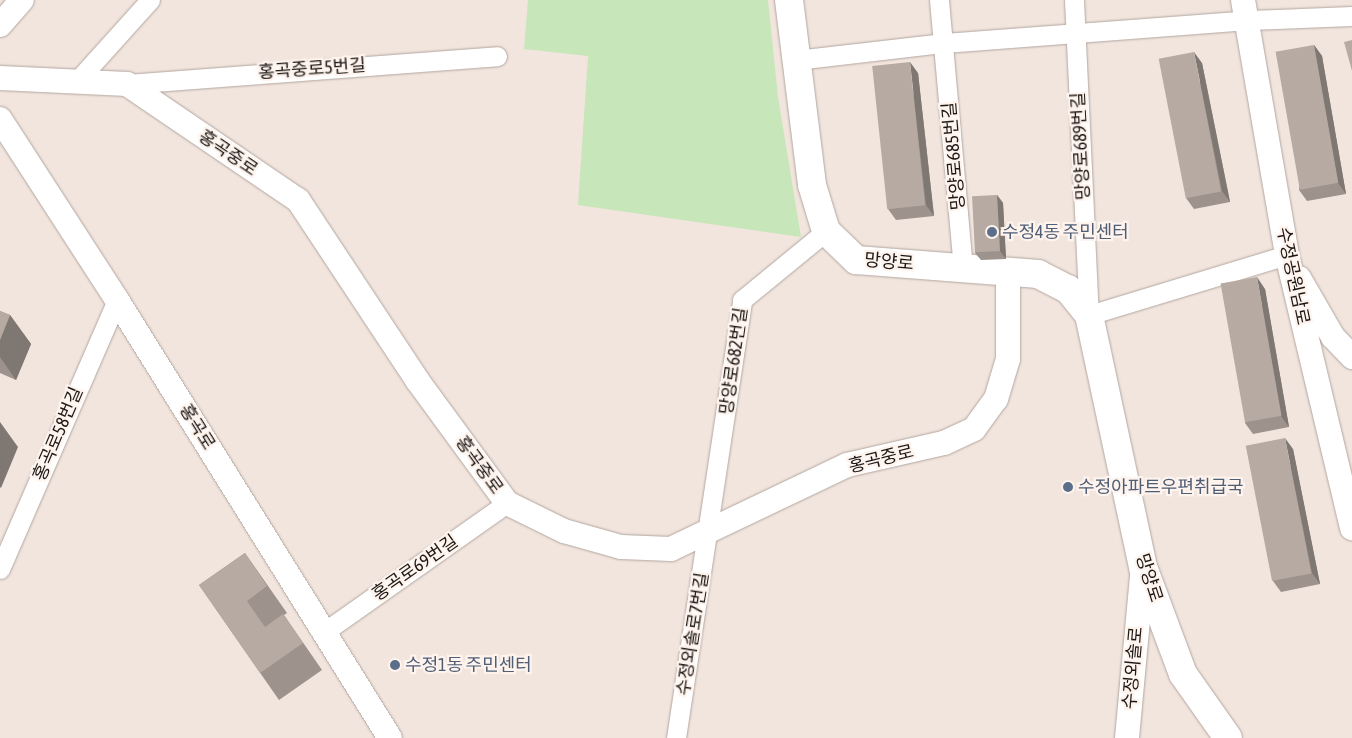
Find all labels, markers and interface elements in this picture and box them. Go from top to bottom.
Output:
street label: 홍곡중로5번길 [257,54,367,84]
street label: 망양로689번길 [1067,91,1095,201]
street label: 망양로685번길 [939,101,969,211]
street label: 홍곡중로 [195,126,261,180]
place label: 수정4동 주민센터 [1002,221,1129,243]
street label: 수정공원남로 [1272,225,1314,327]
marker: 수정4동 주민센터 [986,226,998,238]
street label: 망양로 [863,249,915,275]
street label: 망양로682번길 [716,306,752,416]
street label: 홍곡로58번길 [29,384,87,484]
street label: 홍곡로 [175,400,219,454]
street label: 홍곡중로 [451,432,507,498]
street label: 홍곡중로 [846,441,916,477]
place label: 수정아파트우편취급국 [1078,476,1244,498]
marker: 수정아파트우편취급국 [1062,481,1074,493]
street label: 홍곡로69번길 [368,531,462,605]
street label: 망양로 [1131,551,1167,605]
street label: 수정외솔로7번길 [673,571,713,697]
street label: 수정외솔로 [1119,626,1147,710]
place label: 수정1동 주민센터 [405,654,532,676]
marker: 수정1동 주민센터 [389,659,401,671]

